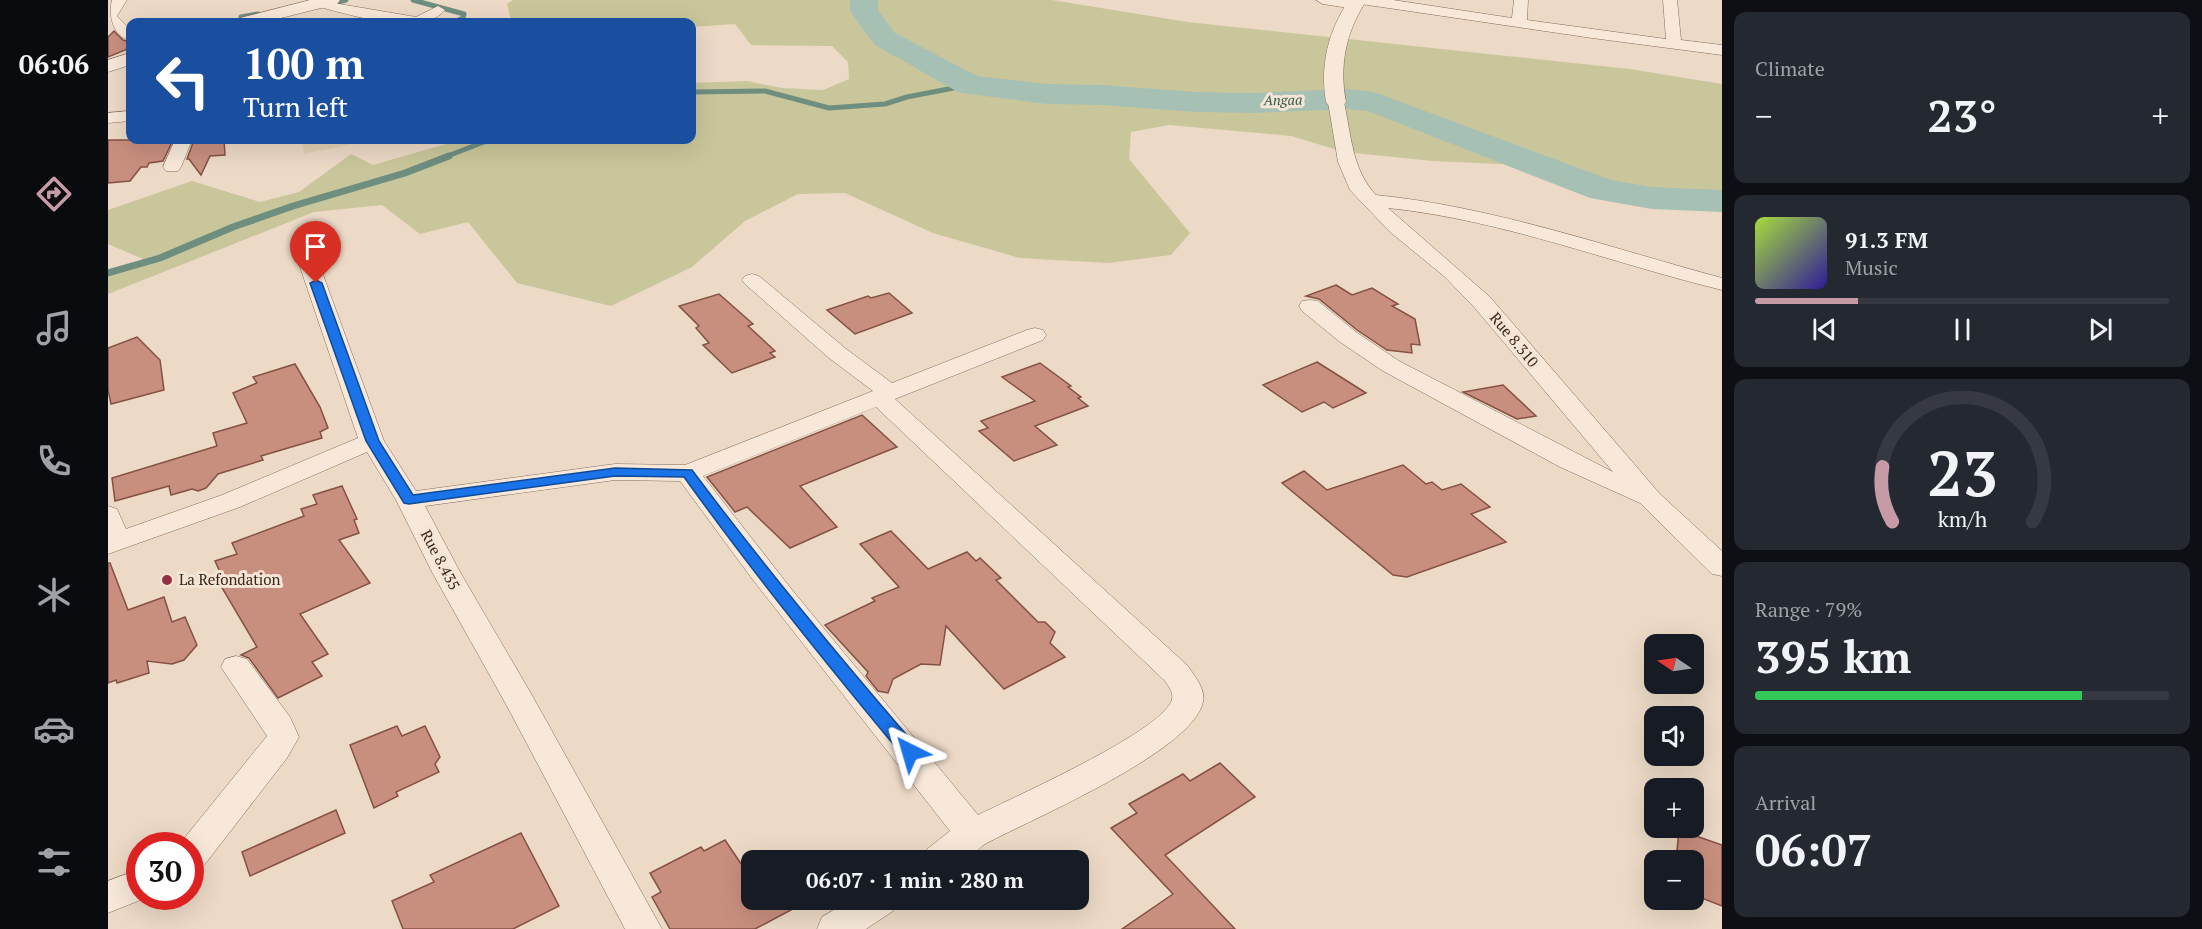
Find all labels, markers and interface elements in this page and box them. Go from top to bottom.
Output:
text: 100 m [243,35,364,91]
icon: left [144,42,222,120]
text: 06:06 [19,46,89,82]
text: Climate [1755,55,1825,82]
text: 23° [1927,85,1997,145]
text: Turn left [243,89,348,125]
water label: Angaa [1262,90,1303,109]
text: − [1755,94,1773,137]
text: + [2151,94,2169,137]
icon: directions [33,173,75,215]
pin [290,221,341,283]
text: 91.3 FM [1845,225,1928,254]
icon: arrive [299,230,332,263]
text: Music [1845,254,1898,281]
icon: music [33,307,75,349]
street label: Rue 8.310 [1486,308,1543,371]
icon: previous [1808,313,1841,346]
icon: pause [1946,313,1979,346]
icon: next [2084,313,2117,346]
text: 23 [1927,431,1997,514]
icon: phone [33,440,75,482]
text: km/h [1937,505,1987,533]
street label: Rue 8.435 [417,526,465,593]
place label: La Refondation [179,569,281,589]
marker: La Refondation [160,573,174,587]
icon: climate [33,574,75,616]
text: Range · 79% [1755,596,1862,623]
text: 395 km [1755,626,1911,686]
north arrow [1644,634,1704,694]
map controls [1644,634,1704,910]
button: sound [1644,706,1704,766]
icon: car [33,708,75,750]
position arrow [878,720,942,784]
button: + [1644,778,1704,838]
text: Arrival [1755,789,1816,816]
text: 06:07 [1755,819,1872,879]
speed limit sign: 30 [126,832,204,910]
icon: filters [33,841,75,883]
button: − [1644,850,1704,910]
text: 06:07 · 1 min · 280 m [806,865,1024,894]

